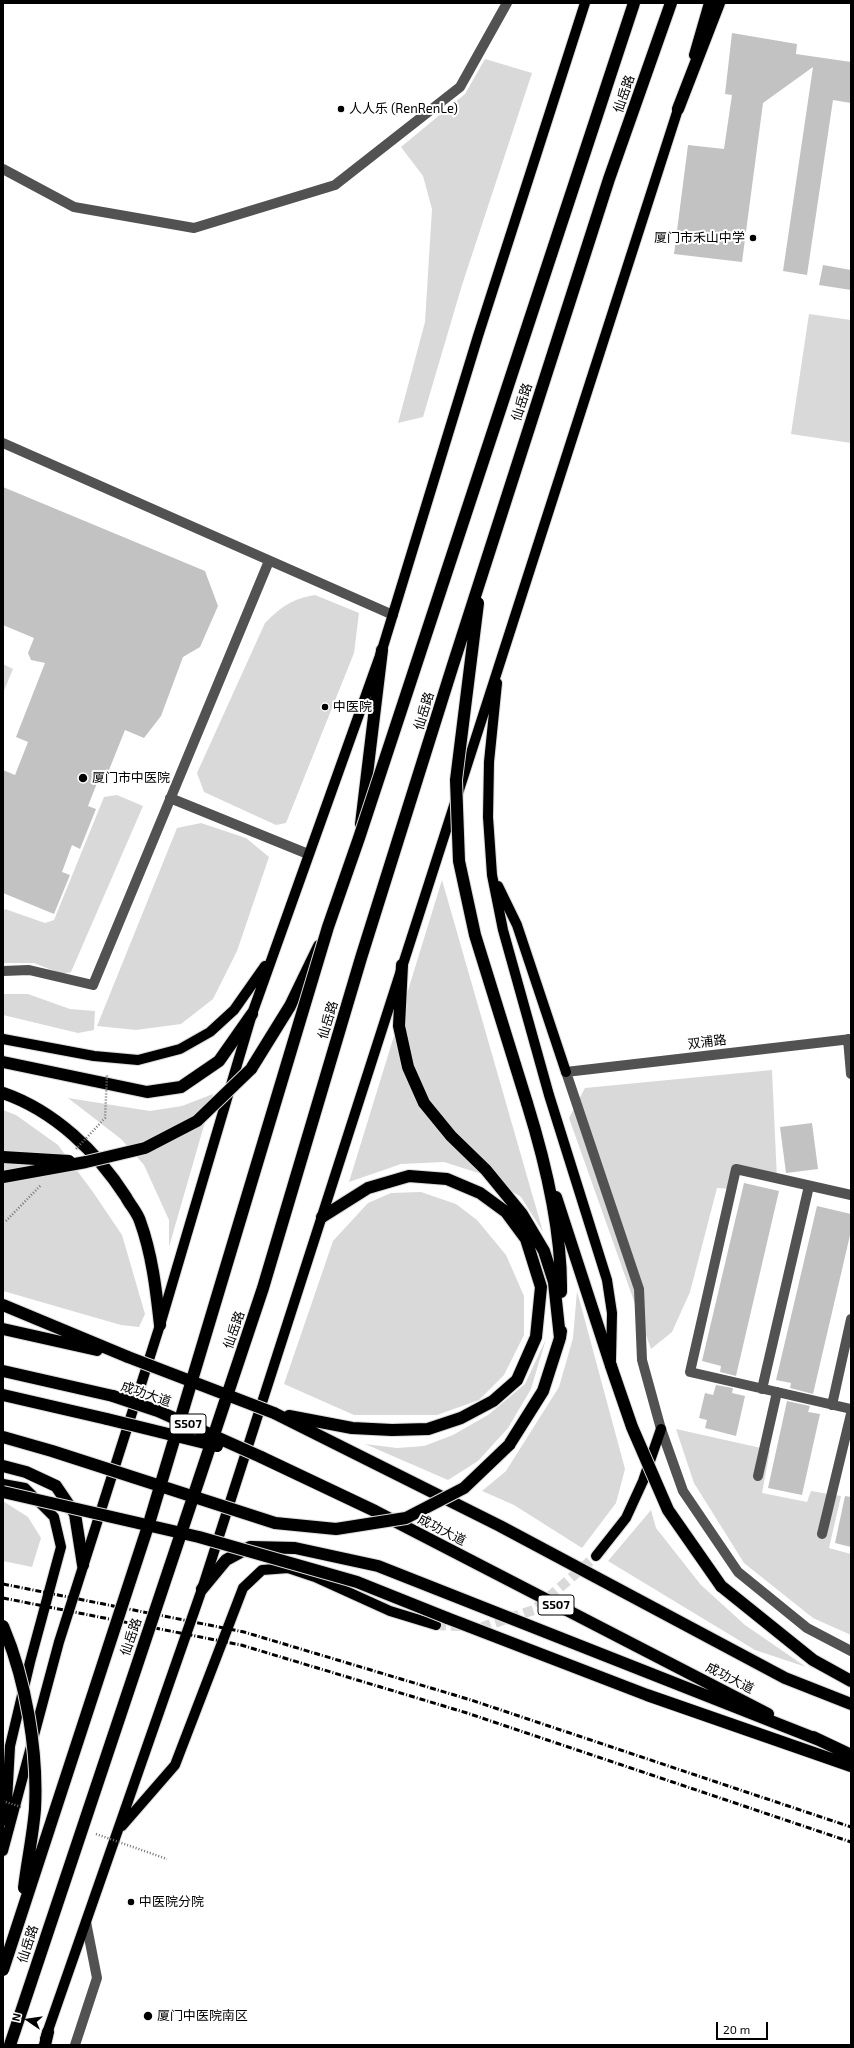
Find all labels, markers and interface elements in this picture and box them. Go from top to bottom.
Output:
street label: 仙岳路 [610,73,638,115]
place label: 人人乐 (RenRenLe) [349,101,458,117]
marker: 人人乐 (RenRenLe) [336,104,346,114]
place label: 厦门市禾山中学 [654,230,745,246]
marker: 厦门市禾山中学 [748,233,758,243]
street label: 仙岳路 [509,381,535,423]
street label: 仙岳路 [411,690,437,732]
place label: 中医院 [333,699,372,715]
marker: 中医院 [320,702,330,712]
place label: 厦门市中医院 [92,770,170,786]
marker: 厦门市中医院 [77,772,89,784]
street label: 仙岳路 [315,999,341,1041]
street label: 双浦路 [687,1032,727,1052]
street label: 仙岳路 [220,1309,248,1351]
street label: 成功大道 [119,1378,173,1410]
road number: S507 [170,1414,206,1434]
street label: 成功大道 [415,1511,469,1549]
road number: S507 [538,1595,574,1615]
street label: 仙岳路 [117,1616,145,1658]
street label: 成功大道 [703,1659,757,1697]
place label: 中医院分院 [139,1894,204,1910]
marker: 中医院分院 [126,1897,136,1907]
street label: 仙岳路 [15,1923,41,1965]
north arrow [8,2000,48,2040]
place label: 厦门中医院南区 [157,2008,248,2024]
marker: 厦门中医院南区 [142,2010,154,2022]
text: N [9,2012,23,2023]
scale bar [718,2014,770,2040]
text: 20 m [723,2022,750,2036]

